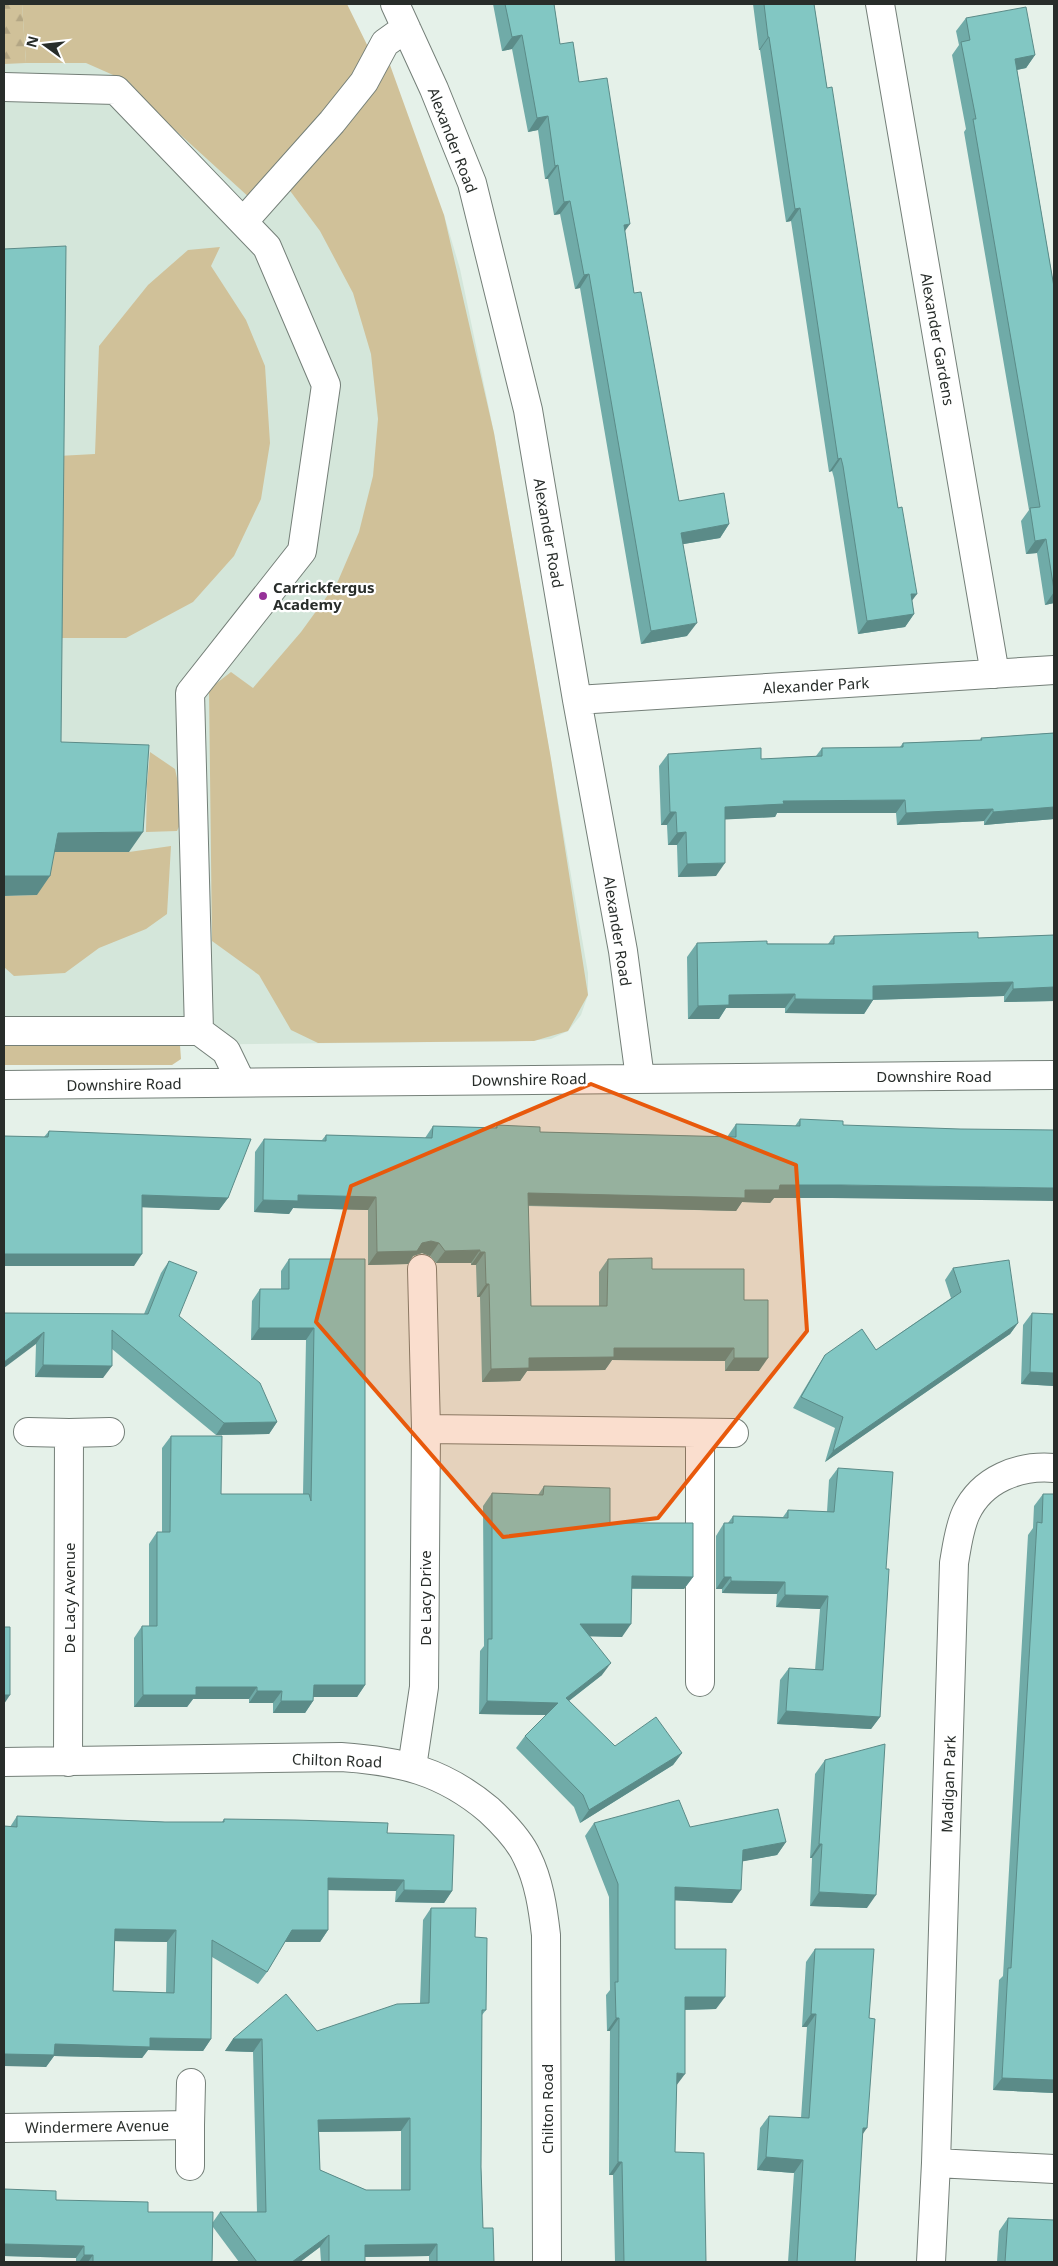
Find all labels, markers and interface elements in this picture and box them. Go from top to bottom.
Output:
north arrow [20,20,70,70]
text: N [21,34,43,49]
street label: Alexander Road [424,85,482,195]
street label: Alexander Gardens [916,271,960,407]
street label: Alexander Road [530,477,568,589]
place label: Carrickfergus Academy [273,577,375,614]
marker: Carrickfergus Academy [257,590,269,602]
street label: Alexander Park [762,672,870,698]
street label: Alexander Road [599,875,637,987]
street label: Downshire Road [876,1066,992,1086]
street label: Downshire Road [471,1068,587,1090]
street label: Downshire Road [66,1073,182,1095]
street label: De Lacy Avenue [59,1542,79,1654]
street label: De Lacy Drive [415,1550,435,1646]
street label: Madigan Park [936,1735,960,1833]
street label: Chilton Road [292,1748,382,1772]
street label: Chilton Road [537,2064,557,2154]
street label: Windermere Avenue [25,2115,169,2137]

